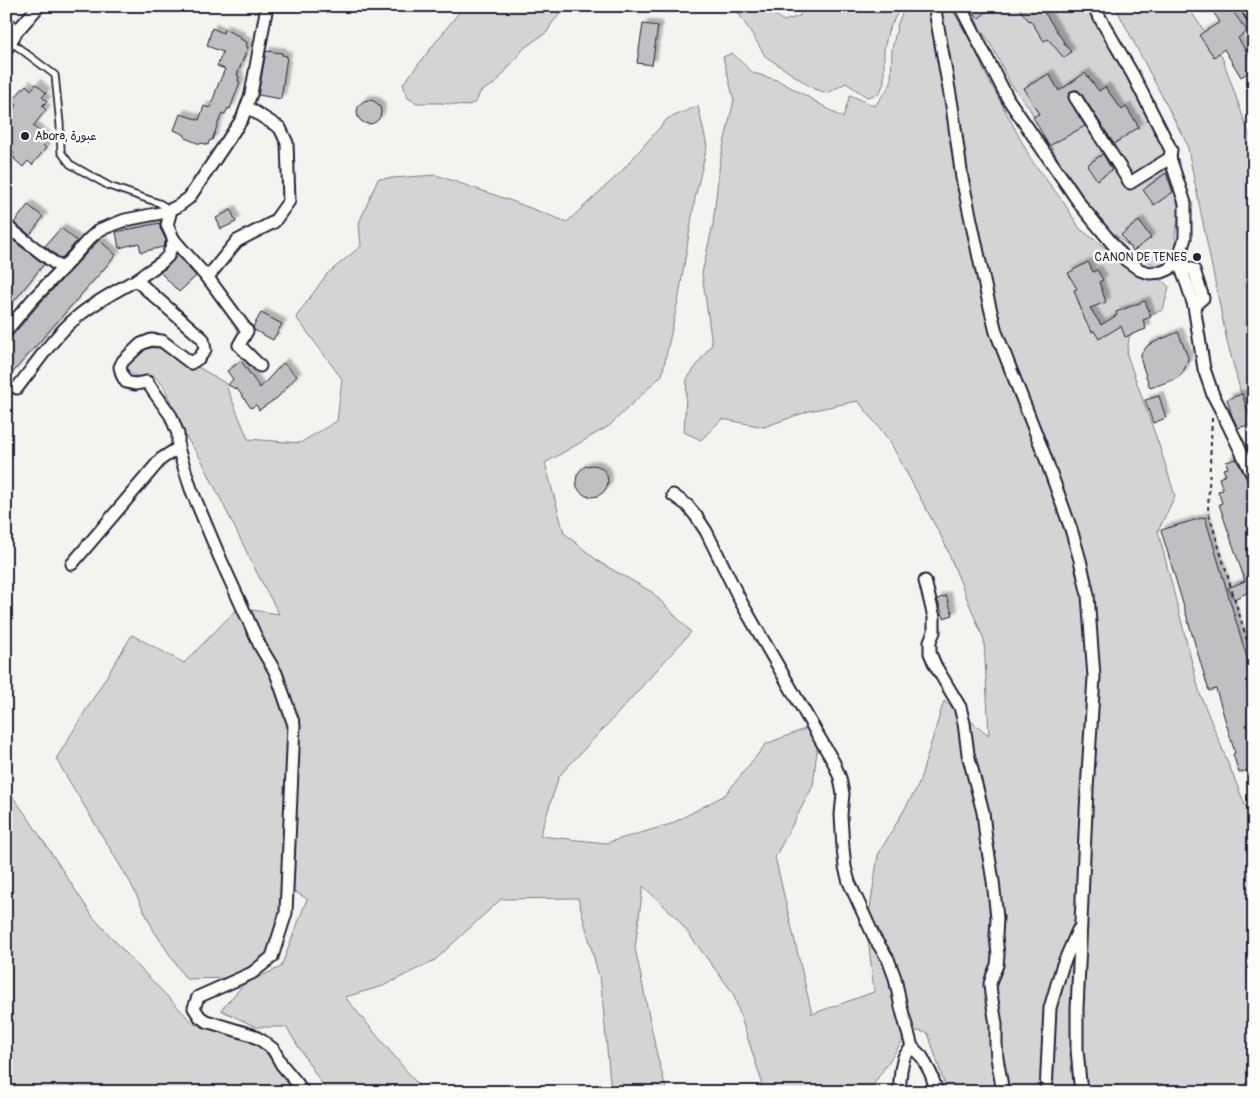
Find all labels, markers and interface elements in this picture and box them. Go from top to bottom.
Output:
place label: Abora, عبورة [35,129,97,144]
marker: Abora, عبورة [19,130,31,142]
place label: CANON DE TENES [1095,250,1187,265]
marker: CANON DE TENES [1191,251,1203,263]

